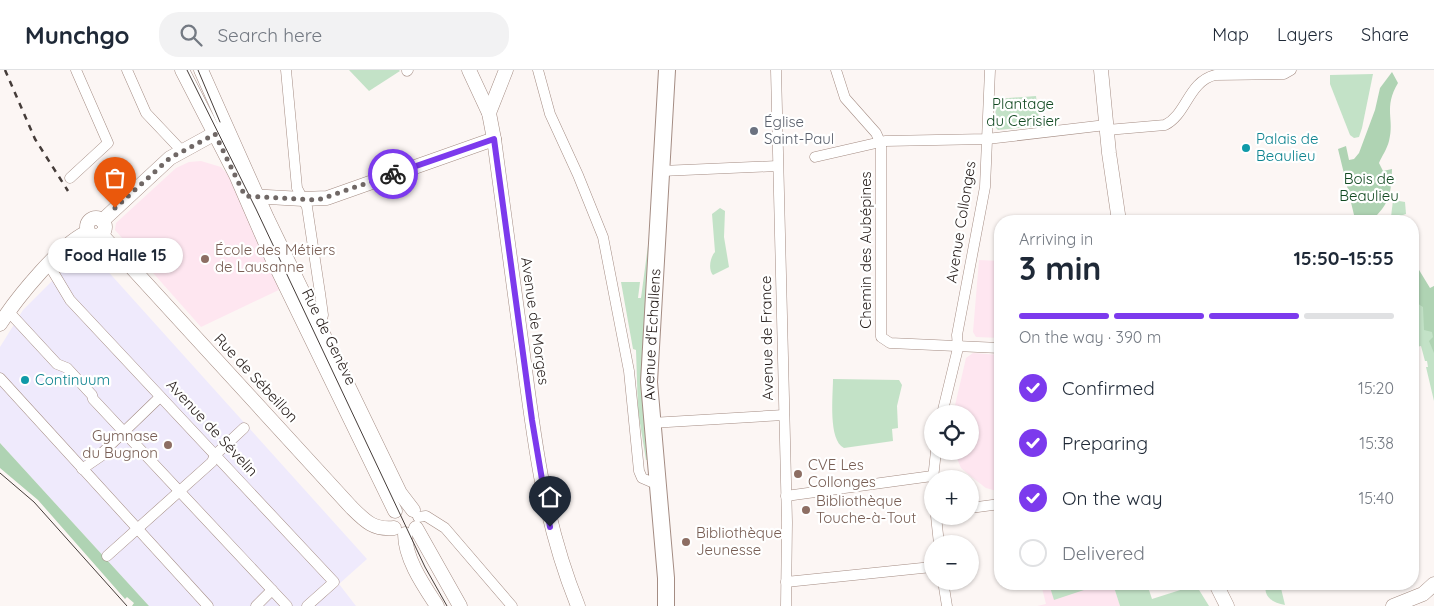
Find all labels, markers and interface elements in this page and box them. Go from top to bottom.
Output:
search box [159,12,509,57]
text: Munchgo [25,20,129,50]
icon: search [177,21,205,49]
text: Search here [217,23,322,47]
text: Map [1212,23,1249,46]
text: Layers [1277,23,1333,46]
text: Share [1361,23,1409,46]
park label: Plantage du Cerisier [986,94,1060,130]
place label: Église Saint-Paul [764,112,834,148]
marker: Église Saint-Paul [748,125,760,137]
place label: Palais de Beaulieu [1256,129,1318,165]
marker: Palais de Beaulieu [1240,142,1252,154]
courier [368,149,418,199]
pin [94,157,136,208]
icon: bike [379,160,407,188]
street label: Avenue Collonges [941,160,980,284]
icon: bag [101,164,129,192]
park label: Bois de Beaulieu [1339,169,1399,205]
street label: Chemin des Aubépines [856,171,875,329]
text: Arriving in [1019,229,1093,249]
callout: Food Halle 15 [48,238,182,273]
place label: École des Métiers de Lausanne [215,240,335,276]
text: Food Halle 15 [64,245,167,265]
text: 15:50–15:55 [1293,246,1394,270]
text: 3 min [1019,248,1101,288]
marker: École des Métiers de Lausanne [199,253,211,265]
street label: Avenue de Morges [517,256,554,386]
street label: Avenue d'Echallens [639,268,665,402]
street label: Avenue de France [756,275,777,401]
street label: Rue de Genève [298,285,361,388]
text: On the way · 390 m [1019,327,1161,347]
street label: Rue de Sébeillon [210,329,302,426]
place label: Continuum [35,370,110,389]
marker: Continuum [19,374,31,386]
icon: check [1019,374,1047,402]
street label: Avenue de Sévelin [163,375,262,480]
text: Confirmed [1062,376,1155,400]
text: 15:20 [1358,378,1394,398]
map controls [924,405,979,590]
button: locate [924,405,979,460]
place label: Gymnase du Bugnon [82,426,158,462]
icon: check [1019,429,1047,457]
text: Preparing [1062,431,1148,455]
text: 15:38 [1359,433,1394,453]
marker: Gymnase du Bugnon [162,439,174,451]
place label: CVE Les Collonges [808,455,876,491]
marker: CVE Les Collonges [792,468,804,480]
button: + [924,470,979,525]
pin [529,476,571,527]
icon: home [536,483,564,511]
icon: check [1019,484,1047,512]
text: On the way [1062,486,1163,510]
text: 15:40 [1358,488,1394,508]
place label: Bibliothèque Touche-à-Tout [816,491,916,527]
marker: Bibliothèque Touche-à-Tout [800,504,812,516]
place label: Bibliothèque Jeunesse [696,523,782,559]
button: − [924,535,979,590]
marker: Bibliothèque Jeunesse [680,536,692,548]
text: Delivered [1062,541,1145,565]

